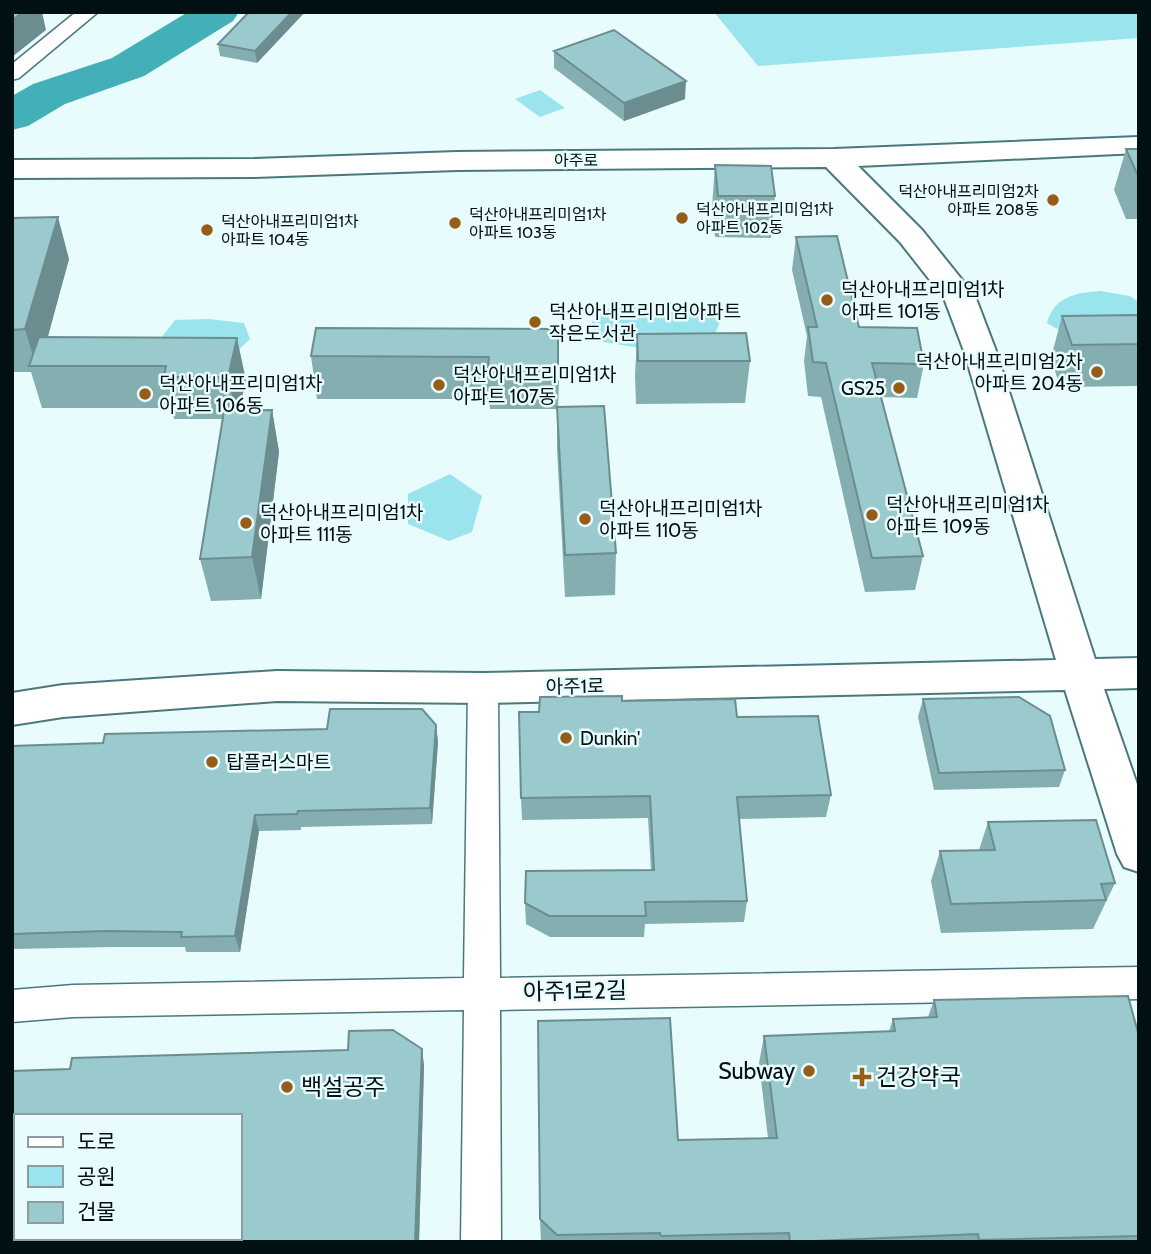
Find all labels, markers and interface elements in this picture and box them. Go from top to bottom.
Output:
street label: 아주로 [554,151,598,170]
place label: 덕산아내프리미엄2차 아파트 208동 [898,182,1039,219]
marker: 덕산아내프리미엄2차 아파트 208동 [1045,192,1061,208]
place label: 덕산아내프리미엄1차 아파트 102동 [696,200,834,237]
place label: 덕산아내프리미엄1차 아파트 103동 [469,205,607,242]
marker: 덕산아내프리미엄1차 아파트 102동 [674,210,690,226]
place label: 덕산아내프리미엄1차 아파트 104동 [221,212,359,249]
marker: 덕산아내프리미엄1차 아파트 103동 [447,215,463,231]
marker: 덕산아내프리미엄1차 아파트 104동 [199,222,215,238]
place label: 덕산아내프리미엄1차 아파트 101동 [841,278,1005,323]
marker: 덕산아내프리미엄1차 아파트 101동 [819,292,835,308]
place label: 덕산아내프리미엄아파트 작은도서관 [549,300,741,345]
marker: 덕산아내프리미엄아파트 작은도서관 [527,314,543,330]
place label: 덕산아내프리미엄2차 아파트 204동 [916,350,1083,395]
place label: 덕산아내프리미엄1차 아파트 107동 [453,363,617,408]
marker: 덕산아내프리미엄2차 아파트 204동 [1089,364,1105,380]
place label: 덕산아내프리미엄1차 아파트 106동 [159,372,323,417]
marker: 덕산아내프리미엄1차 아파트 107동 [431,377,447,393]
place label: GS25 [841,377,885,400]
marker: GS25 [891,380,907,396]
marker: 덕산아내프리미엄1차 아파트 106동 [137,386,153,402]
place label: 덕산아내프리미엄1차 아파트 109동 [886,493,1050,538]
place label: 덕산아내프리미엄1차 아파트 110동 [599,497,763,542]
place label: 덕산아내프리미엄1차 아파트 111동 [260,501,424,546]
marker: 덕산아내프리미엄1차 아파트 109동 [864,507,880,523]
marker: 덕산아내프리미엄1차 아파트 110동 [577,511,593,527]
marker: 덕산아내프리미엄1차 아파트 111동 [238,515,254,531]
street label: 아주1로 [545,674,605,699]
place label: Dunkin' [580,727,640,750]
marker: Dunkin' [558,730,574,746]
place label: 탑플러스마트 [226,751,331,774]
marker: 탑플러스마트 [204,754,220,770]
street label: 아주1로2길 [523,976,627,1006]
place label: Subway [718,1057,795,1085]
marker: Subway [801,1063,817,1079]
place label: 건강약국 [876,1063,961,1091]
marker: 건강약국 [854,1069,870,1085]
place label: 백설공주 [301,1073,386,1101]
marker: 백설공주 [279,1079,295,1095]
legend [14,1114,242,1240]
text: 도로 [77,1129,116,1154]
text: 공원 [77,1164,116,1189]
text: 건물 [77,1199,116,1224]

